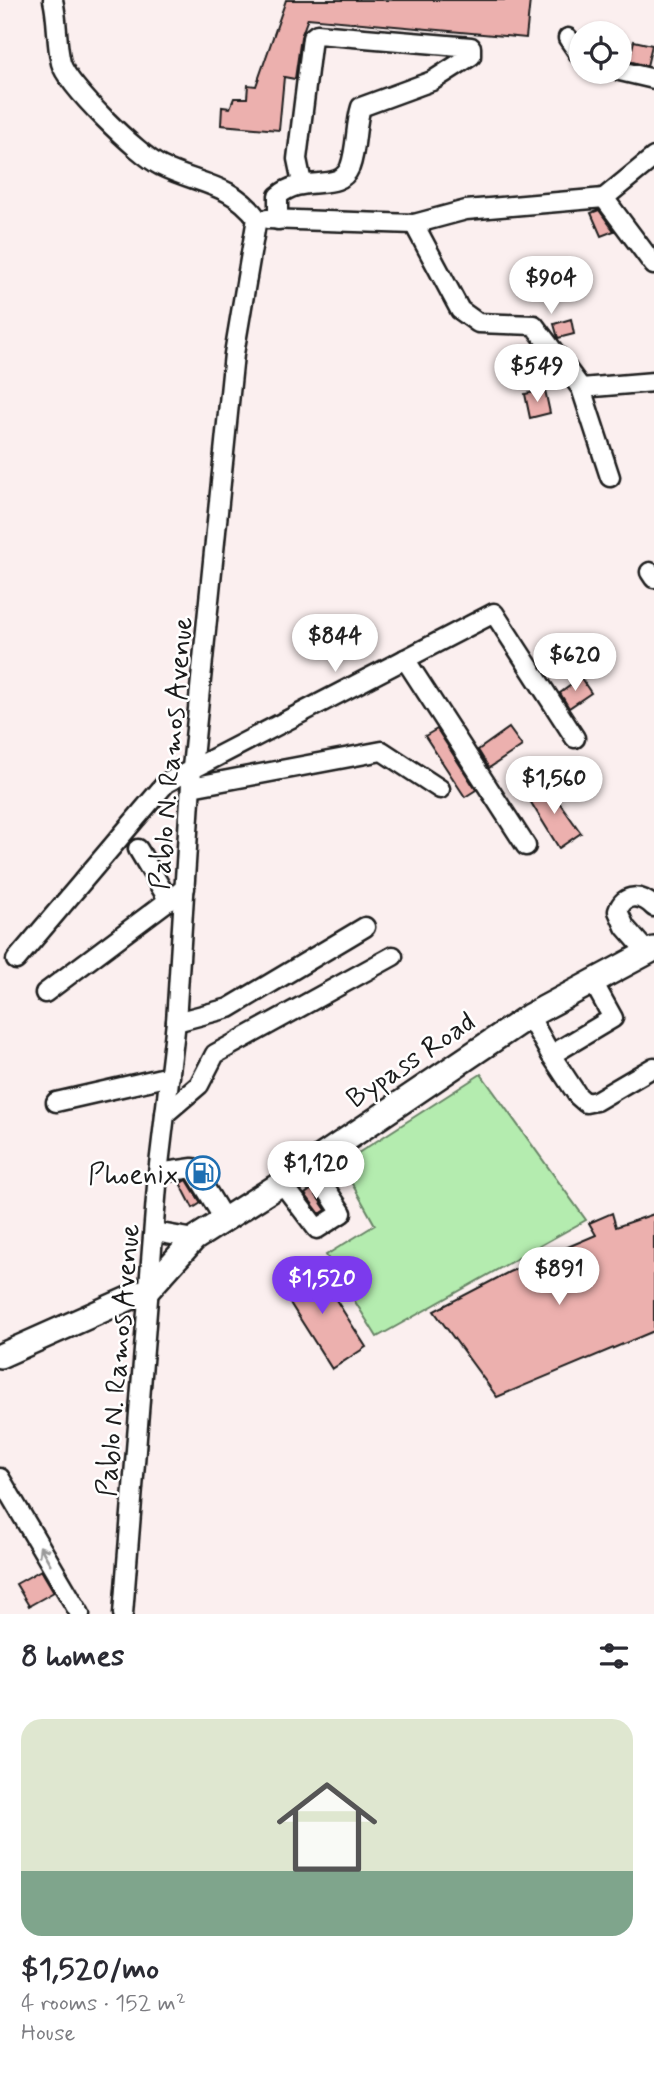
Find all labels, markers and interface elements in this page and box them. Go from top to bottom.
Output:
map controls [569,21,632,84]
button: locate [569,21,632,84]
pin: $904 [510,256,592,316]
text: $904 [525,264,577,294]
pin: $549 [496,344,578,404]
text: $549 [510,352,564,382]
pin: $844 [294,614,376,674]
street label: Pablo N. Ramos Avenue [142,615,203,891]
text: $844 [308,622,362,652]
pin: $620 [534,634,616,693]
text: $620 [549,641,601,671]
pin: $1,560 [497,756,611,816]
text: $1,560 [522,764,586,794]
street label: Bypass Road [340,1004,483,1118]
pin: $1,120 [259,1142,373,1201]
text: $1,120 [283,1149,349,1179]
fuel station icon: Phoenix [184,1154,222,1192]
place label: Phoenix [88,1157,178,1194]
street label: Pablo N. Ramos Avenue [89,1222,150,1498]
pin: $891 [518,1248,600,1307]
text: $891 [534,1255,584,1285]
pin: $1,520 [265,1256,379,1316]
text: $1,520 [288,1264,356,1294]
one-way arrow [38,1545,51,1566]
text: 8 homes [21,1637,124,1676]
icon: filters [595,1637,633,1675]
icon: home [264,1764,390,1890]
text: $1,520/mo [21,1950,159,1989]
text: 4 rooms · 152 m² [21,1989,186,2019]
text: House [21,2019,75,2049]

